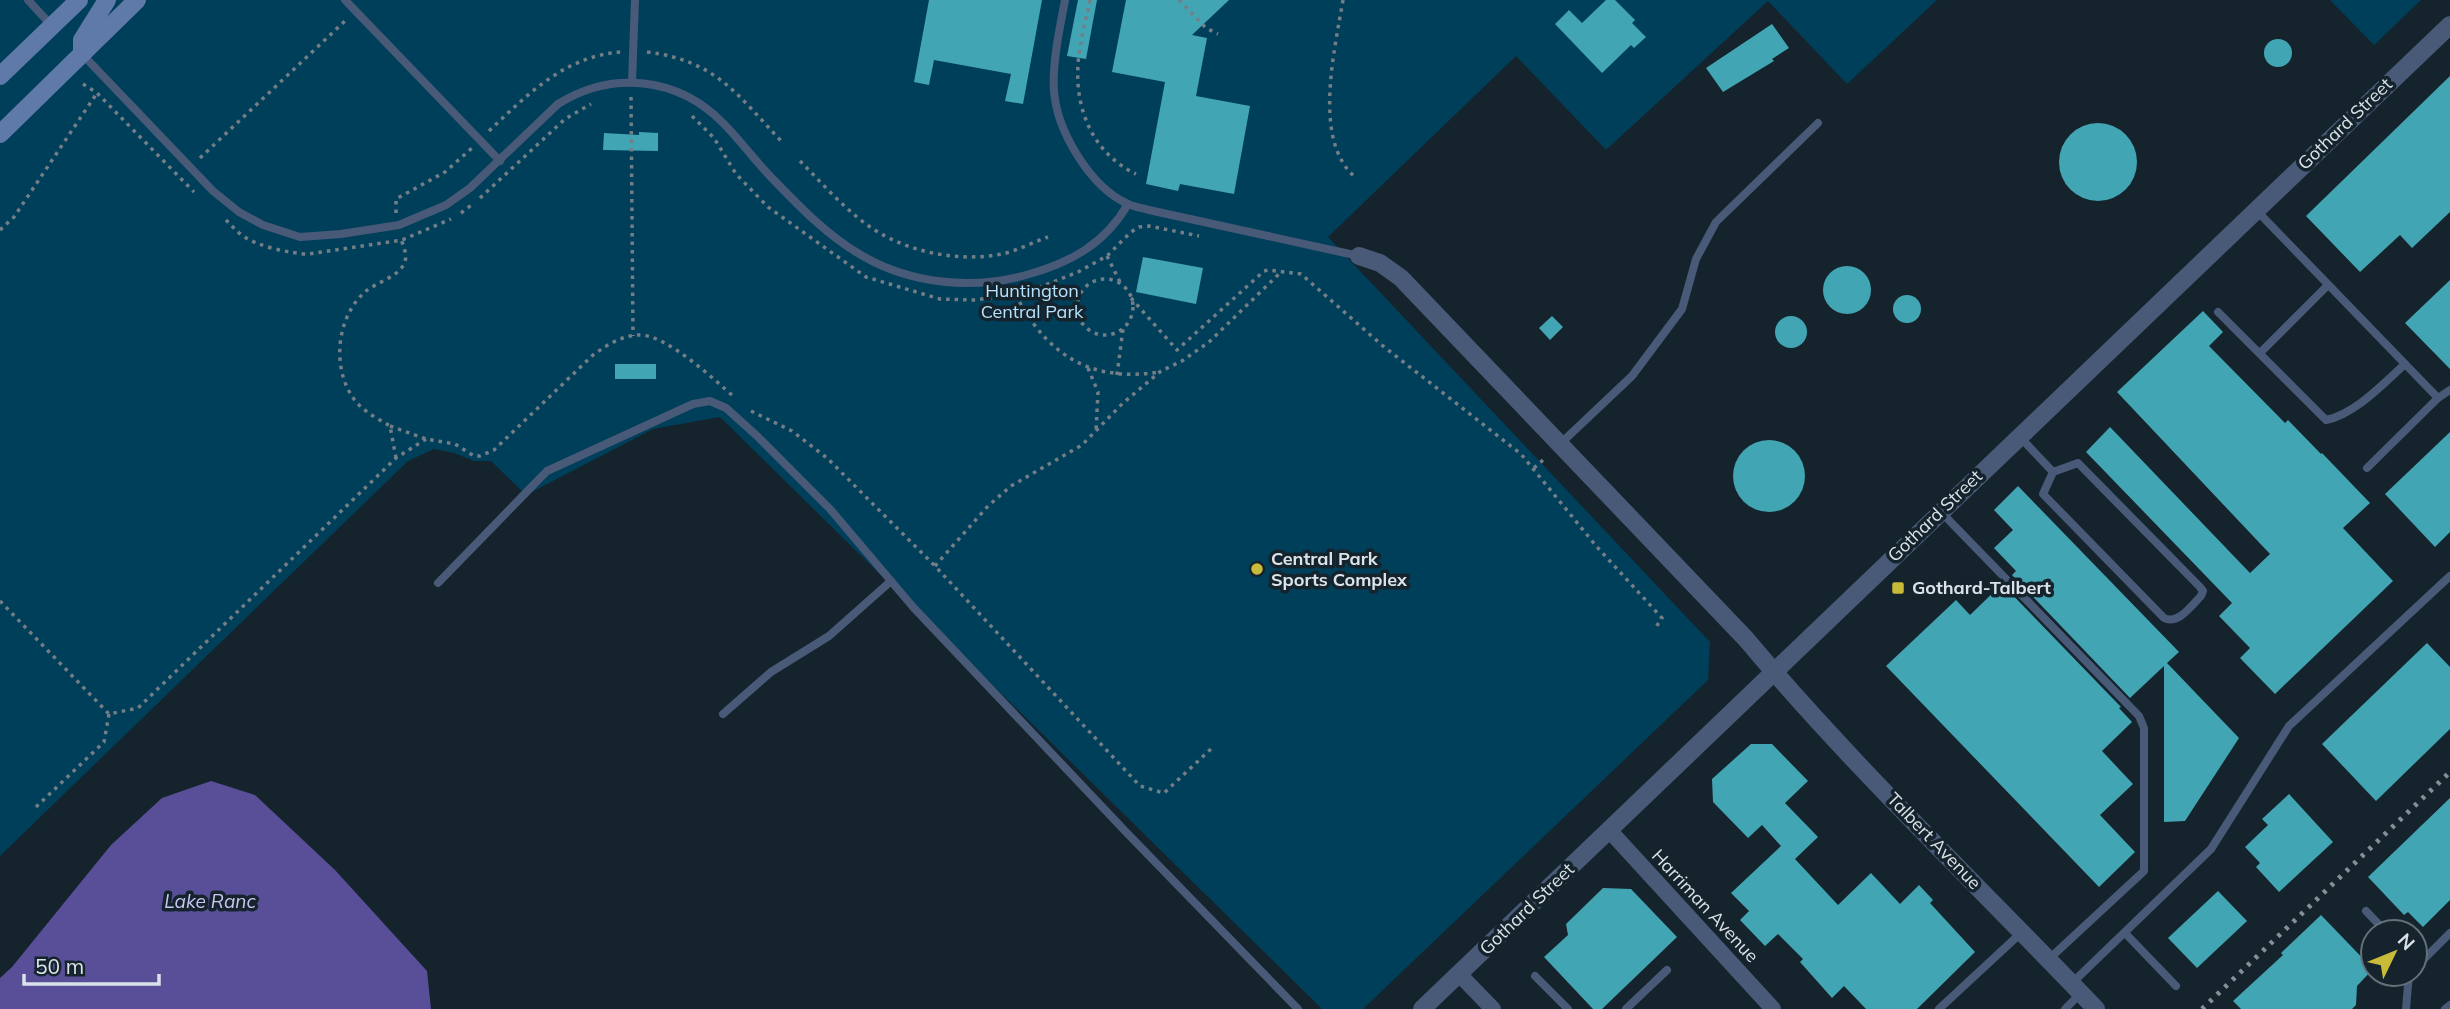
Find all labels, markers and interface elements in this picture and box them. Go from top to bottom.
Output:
street label: Gothard Street [2293,73,2397,175]
park label: Huntington Central Park [981,279,1084,323]
street label: Gothard Street [1883,465,1987,567]
place label: Central Park Sports Complex [1271,547,1408,591]
marker: Central Park Sports Complex [1249,561,1265,577]
place label: Gothard-Talbert [1912,576,2051,599]
marker: Gothard-Talbert [1890,580,1906,596]
street label: Talbert Avenue [1882,787,1986,894]
street label: Harriman Avenue [1647,844,1764,967]
street label: Gothard Street [1475,858,1579,960]
water label: Lake Ranc [164,889,256,913]
north arrow [2359,918,2429,988]
text: N [2393,928,2420,955]
scale bar [24,942,159,986]
text: 50 m [35,953,84,979]

